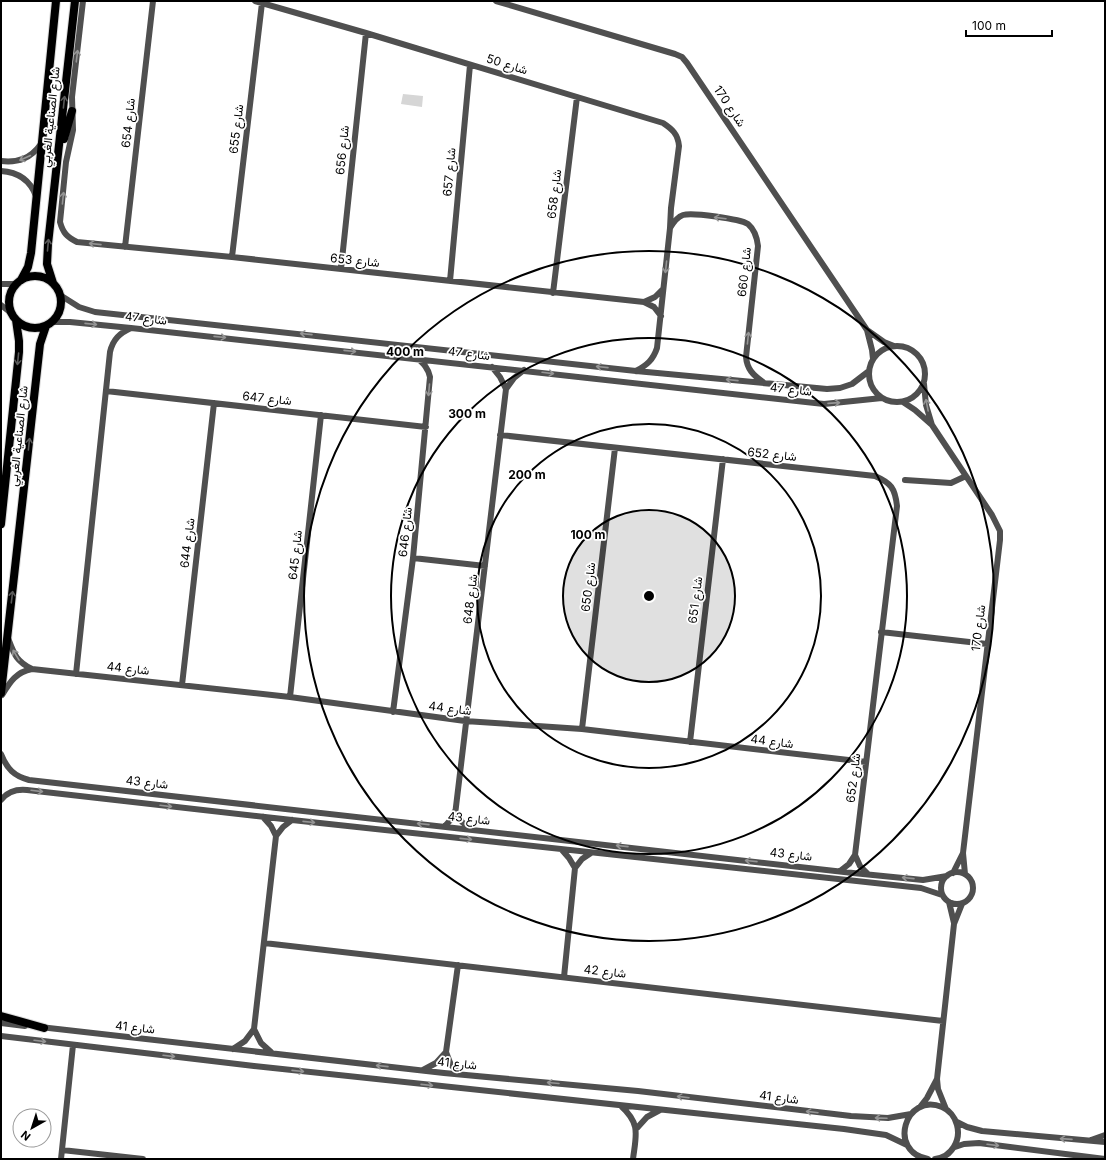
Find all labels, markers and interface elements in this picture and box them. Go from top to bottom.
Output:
scale bar [966,12,1052,38]
text: 100 m [972,18,1006,33]
one-way arrow [73,50,80,63]
street label: شارع 50 [484,51,529,79]
street label: شارع الصناعية الغربي [37,66,66,168]
street label: شارع 170 [709,82,749,131]
one-way arrow [60,96,67,109]
street label: شارع 654 [118,97,140,149]
street label: شارع 655 [226,103,248,155]
street label: شارع 656 [332,125,354,176]
street label: شارع 657 [439,147,461,197]
one-way arrow [19,155,31,163]
street label: شارع 658 [544,168,566,220]
one-way arrow [59,192,66,205]
one-way arrow [714,214,727,222]
one-way arrow [44,239,51,252]
one-way arrow [89,240,102,247]
street label: شارع 660 [734,246,756,298]
street label: شارع 653 [329,250,380,272]
one-way arrow [662,260,669,273]
street label: شارع 47 [124,308,168,330]
one-way arrow [84,320,97,327]
one-way arrow [300,331,313,338]
one-way arrow [744,332,752,345]
one-way arrow [213,333,226,341]
street label: شارع 47 [447,343,491,365]
text: 400 m [386,344,424,359]
one-way arrow [343,347,356,355]
one-way arrow [15,352,22,365]
one-way arrow [596,363,609,371]
one-way arrow [541,369,554,377]
one-way arrow [726,376,739,384]
street label: شارع 47 [769,379,813,401]
one-way arrow [426,383,433,396]
street label: شارع الصناعية الغربي [5,385,34,487]
street label: شارع 647 [241,388,292,410]
one-way arrow [922,399,930,412]
one-way arrow [827,400,840,407]
text: 300 m [448,406,486,421]
one-way arrow [25,438,33,451]
street label: شارع 652 [746,444,797,466]
text: 200 m [508,467,546,482]
street label: شارع 646 [395,506,417,558]
street label: شارع 644 [176,517,200,569]
text: 100 m [570,527,606,542]
street label: شارع 645 [285,529,307,581]
street label: شارع 650 [578,561,600,613]
street label: شارع 648 [460,573,482,625]
street label: شارع 651 [685,576,707,625]
centre of rings [642,589,656,603]
one-way arrow [8,591,16,604]
street label: شارع 170 [968,604,990,652]
one-way arrow [11,649,19,661]
street label: شارع 44 [106,658,150,680]
street label: شارع 44 [427,698,472,720]
street label: شارع 44 [749,731,794,753]
street label: شارع 652 [843,752,865,804]
street label: شارع 43 [125,772,169,794]
one-way arrow [30,787,43,794]
one-way arrow [159,802,172,809]
street label: شارع 43 [447,808,491,830]
one-way arrow [302,818,315,826]
one-way arrow [417,820,430,827]
one-way arrow [459,835,472,843]
one-way arrow [616,842,629,850]
street label: شارع 43 [769,844,813,866]
one-way arrow [745,857,758,865]
one-way arrow [902,875,915,882]
street label: شارع 42 [583,961,627,983]
street label: شارع 41 [114,1017,156,1039]
one-way arrow [33,1037,46,1045]
one-way arrow [162,1052,175,1060]
street label: شارع 41 [436,1053,478,1075]
one-way arrow [376,1062,389,1070]
one-way arrow [291,1067,304,1075]
one-way arrow [547,1080,560,1087]
one-way arrow [420,1081,433,1089]
street label: شارع 41 [758,1087,800,1109]
one-way arrow [677,1093,690,1100]
north arrow [12,1108,52,1148]
one-way arrow [806,1108,819,1116]
one-way arrow [875,1114,888,1122]
text: N [18,1128,33,1144]
one-way arrow [1060,1136,1073,1143]
one-way arrow [986,1141,999,1149]

